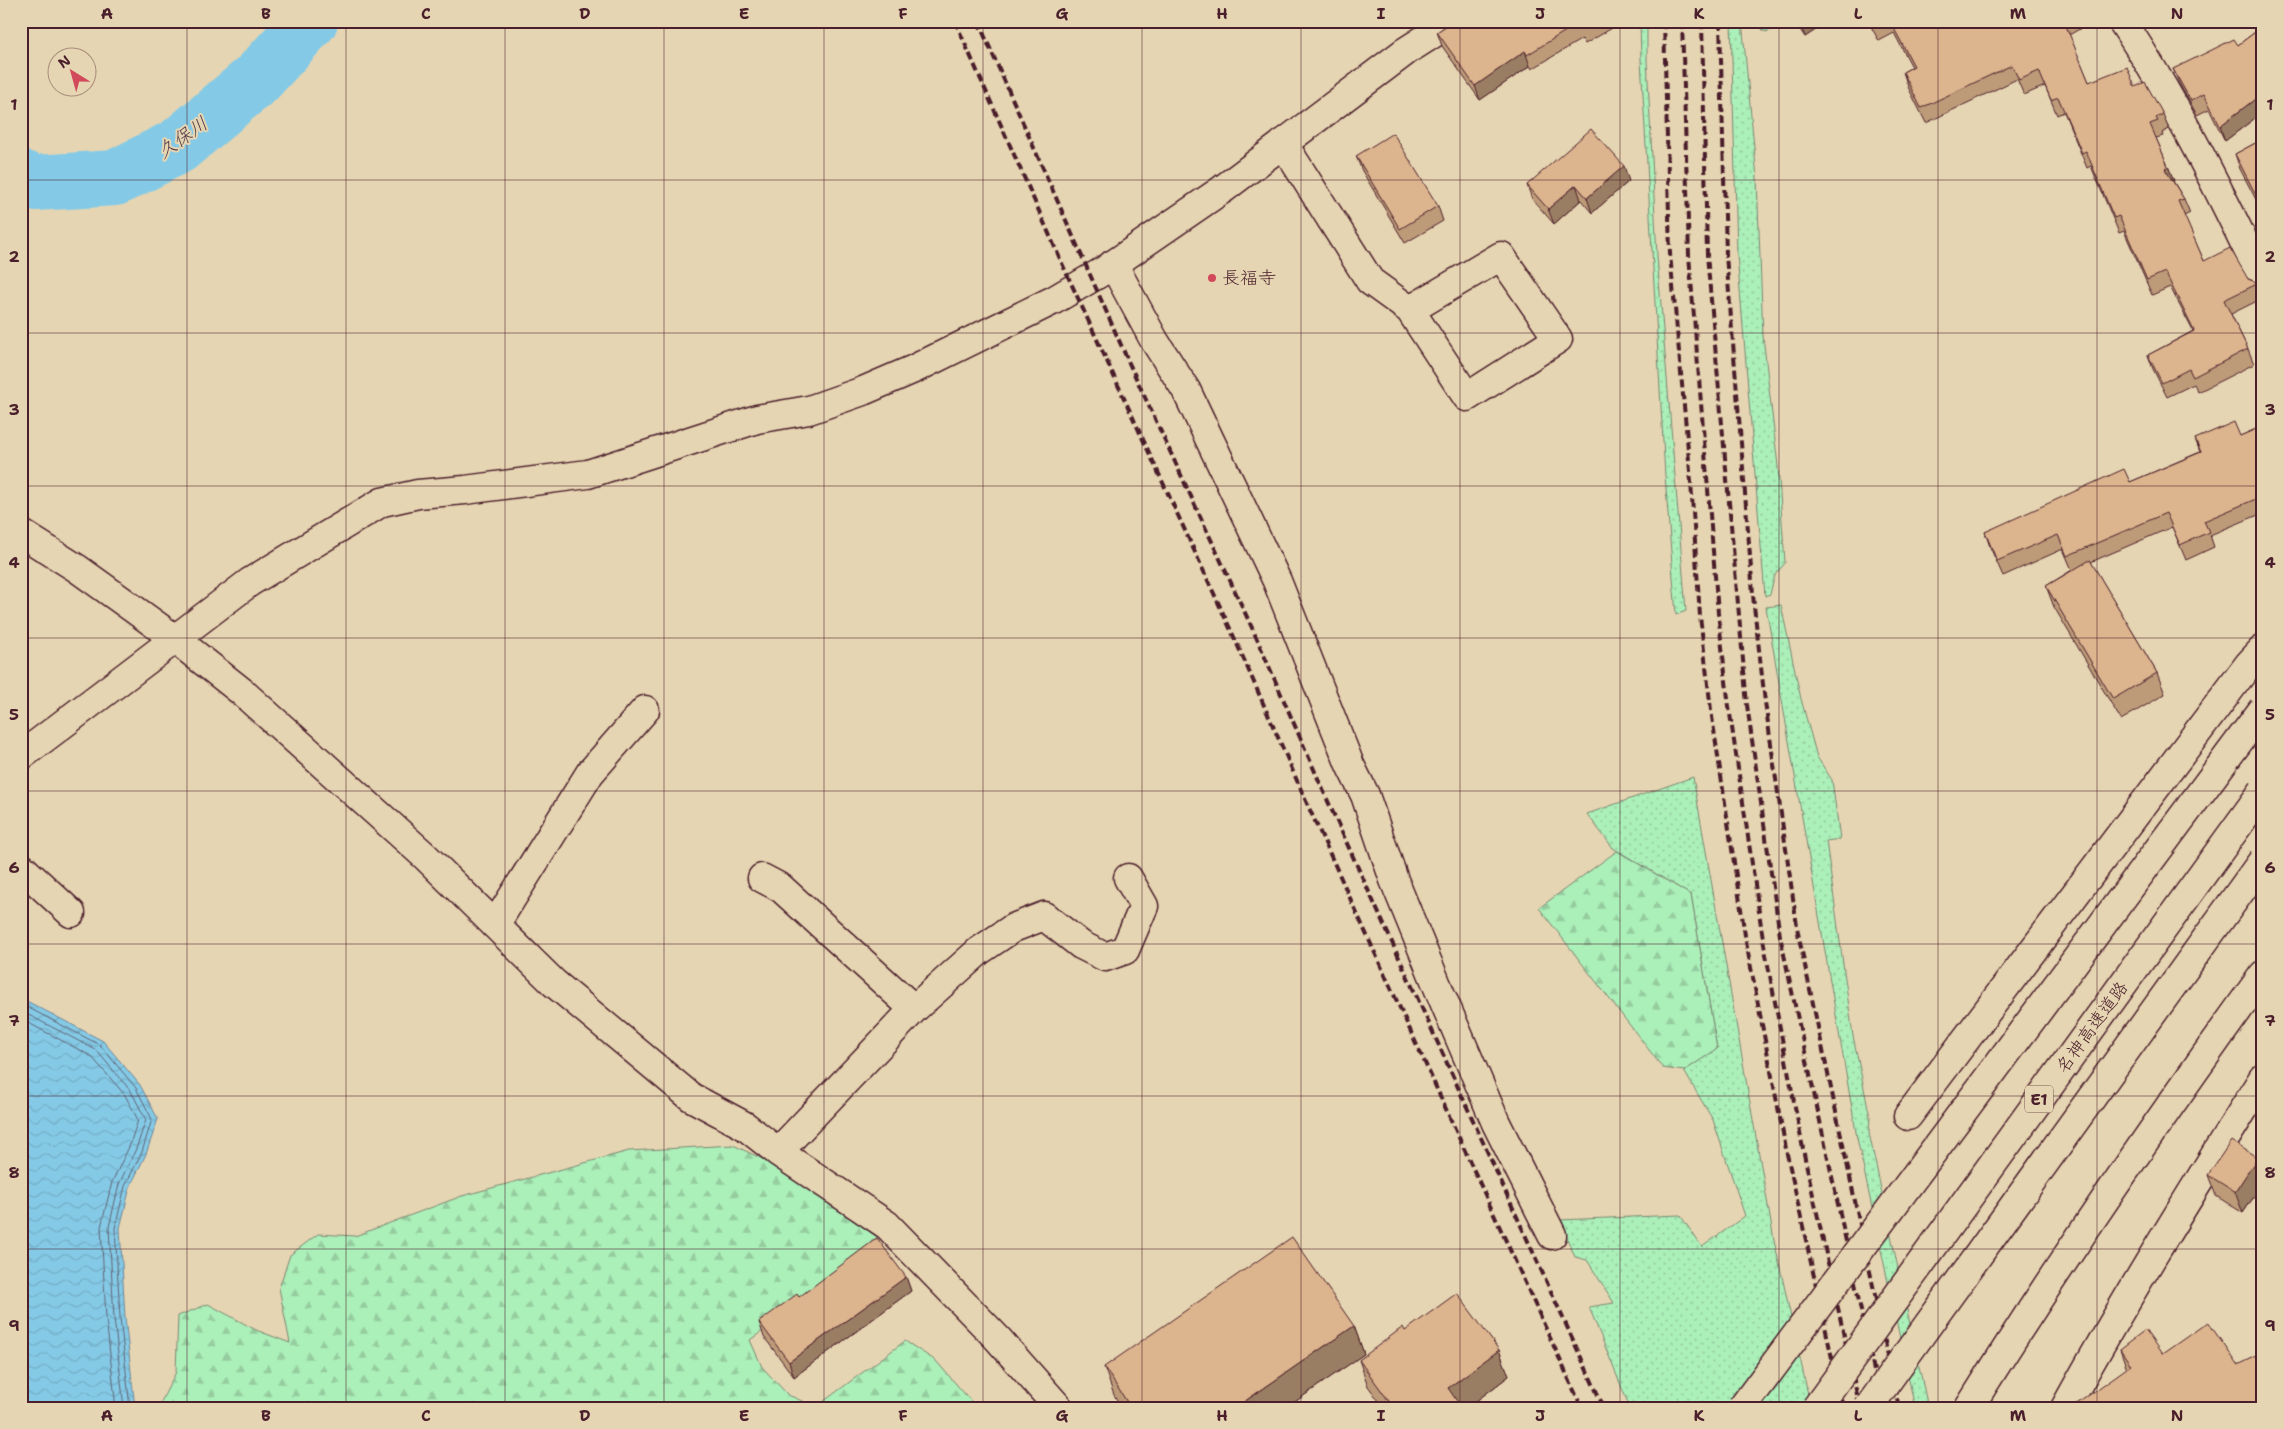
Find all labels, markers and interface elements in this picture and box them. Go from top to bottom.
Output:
text: A [101,3,113,24]
text: B [261,3,271,24]
text: C [421,3,431,24]
text: D [579,3,591,24]
text: E [739,3,749,24]
text: F [898,3,908,24]
text: G [1056,3,1069,24]
text: H [1216,3,1228,24]
text: I [1377,3,1386,24]
text: J [1535,3,1545,24]
text: K [1694,3,1705,24]
text: L [1854,3,1863,24]
text: M [2010,3,2027,24]
text: N [2171,3,2183,24]
north arrow [48,48,98,98]
text: N [54,51,74,72]
text: 1 [10,94,18,115]
text: 1 [2266,94,2274,115]
water label: 久保川 [152,111,213,164]
text: 2 [8,246,20,267]
text: 2 [2264,246,2276,267]
place label: 長福寺 [1222,266,1276,290]
marker: 長福寺 [1206,272,1218,284]
text: 3 [8,399,20,420]
text: 3 [2264,399,2276,420]
text: 4 [8,552,20,573]
text: 4 [2264,552,2276,573]
text: 5 [9,704,19,725]
text: 5 [2265,704,2275,725]
text: 6 [8,857,20,878]
text: 6 [2264,857,2276,878]
street label: 名神高速道路 [2051,976,2133,1078]
text: 7 [8,1010,20,1031]
text: 7 [2264,1010,2276,1031]
road number: E1 [2025,1086,2053,1112]
text: 8 [8,1162,20,1183]
text: 8 [2264,1162,2276,1183]
text: 9 [8,1315,20,1336]
text: 9 [2264,1315,2276,1336]
text: A [101,1405,113,1426]
text: B [261,1405,271,1426]
text: C [421,1405,431,1426]
text: D [579,1405,591,1426]
text: E [739,1405,749,1426]
text: F [898,1405,908,1426]
text: G [1056,1405,1069,1426]
text: H [1216,1405,1228,1426]
text: I [1377,1405,1386,1426]
text: J [1535,1405,1545,1426]
text: K [1694,1405,1705,1426]
text: L [1854,1405,1863,1426]
text: M [2010,1405,2027,1426]
text: N [2171,1405,2183,1426]

